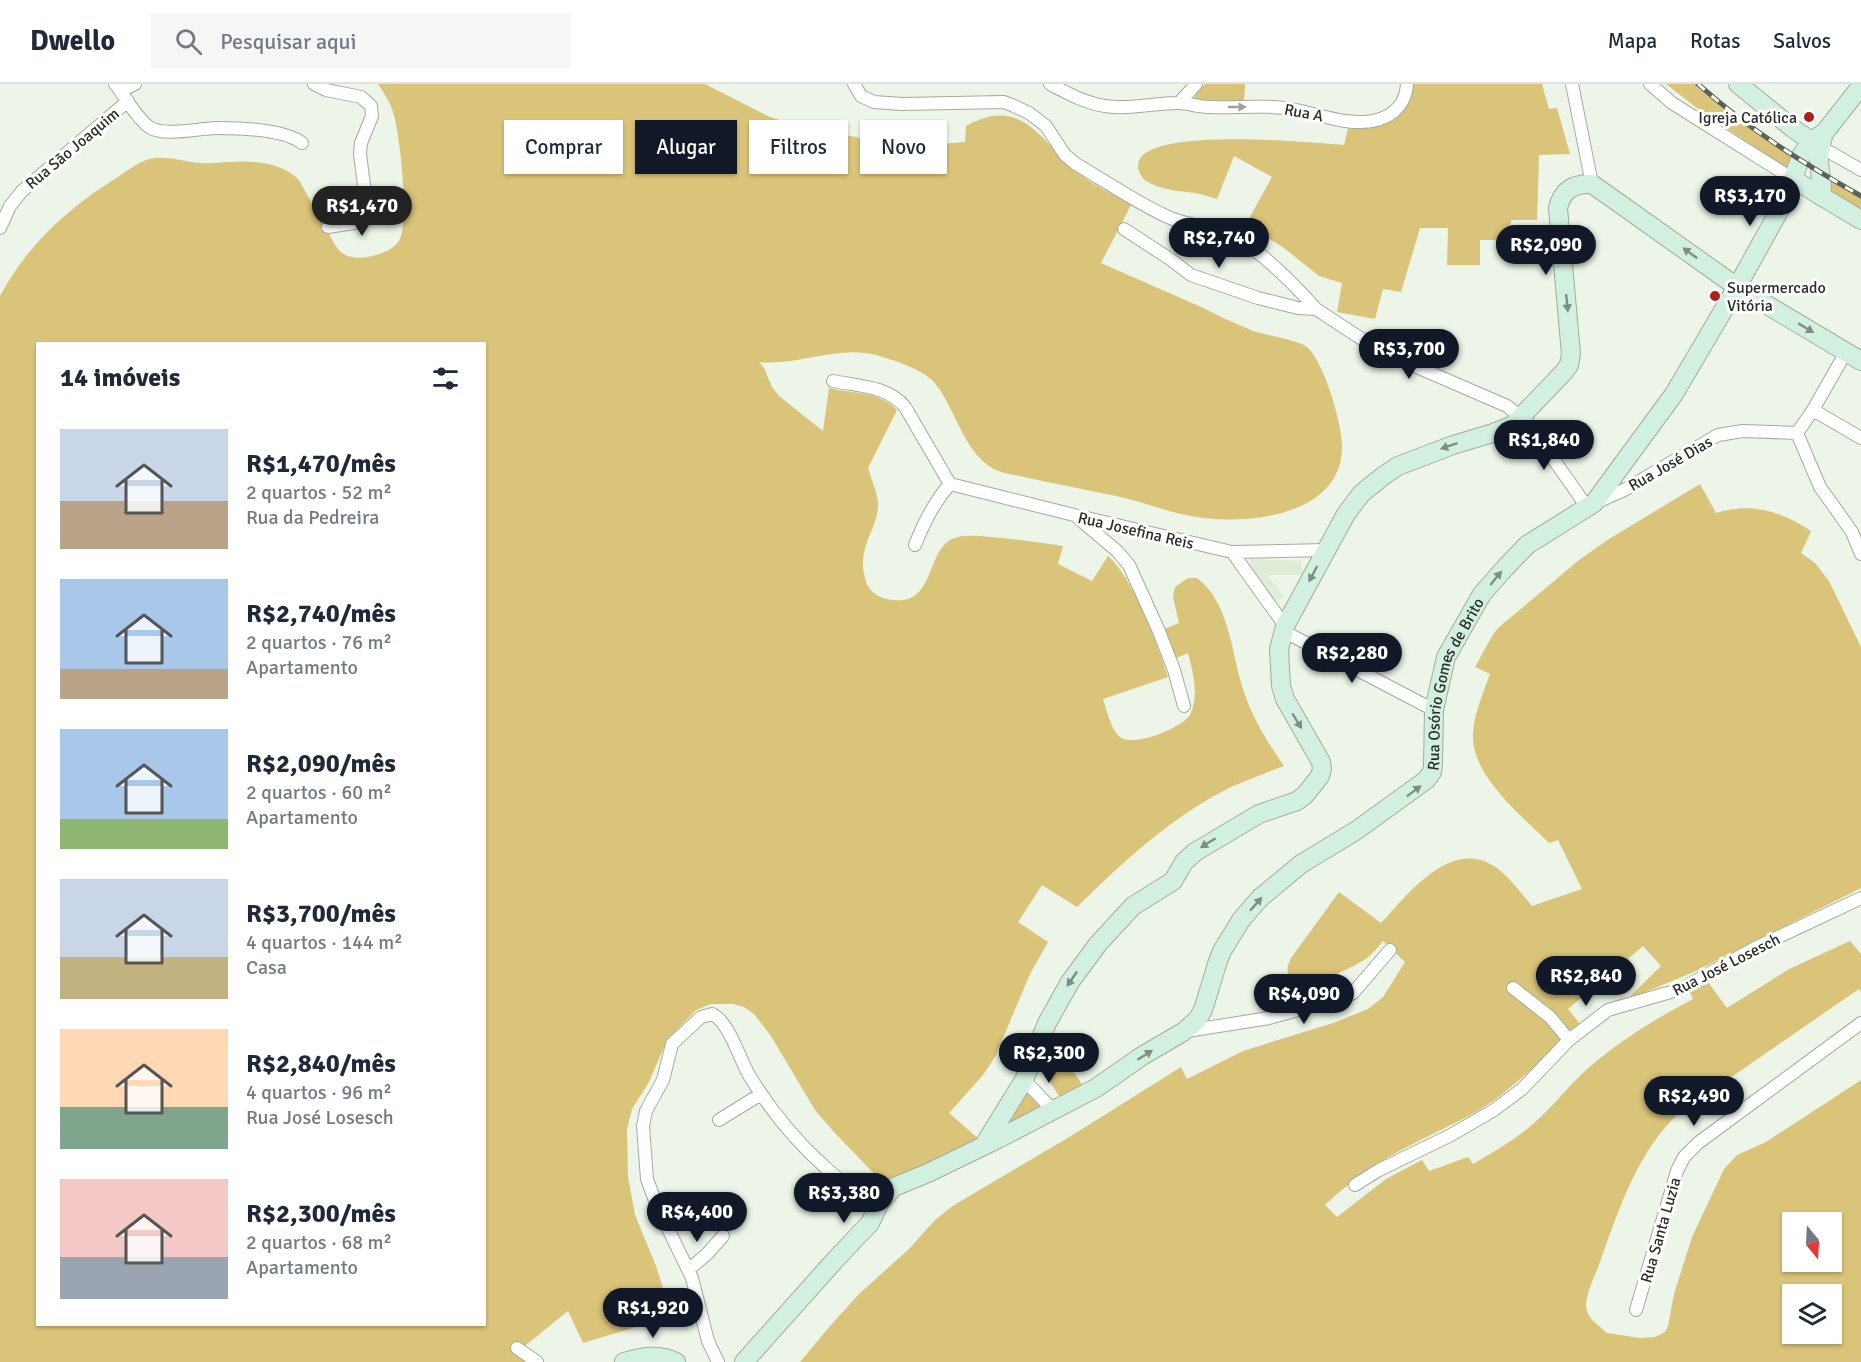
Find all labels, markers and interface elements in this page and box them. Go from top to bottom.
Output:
search box [151,14,571,68]
text: Dwello [30,24,115,58]
icon: search [172,25,205,58]
text: Pesquisar aqui [220,28,357,55]
text: Mapa [1608,28,1657,54]
text: Rotas [1690,28,1740,54]
text: Salvos [1773,28,1831,54]
street label: Rua A [1283,99,1325,127]
one-way arrow [1228,103,1247,112]
street label: Rua São Joaquim [22,104,124,194]
place label: Igreja Católica [1698,108,1797,128]
marker: Igreja Católica [1802,110,1816,124]
chip: Comprar [504,120,623,174]
chip: Alugar [635,120,737,174]
chip: Filtros [749,120,848,174]
chip: Novo [860,120,947,174]
pin: R$3,170 [1695,176,1805,227]
text: R$3,170 [1714,183,1786,208]
pin: R$1,470 [307,186,417,237]
text: R$1,470 [326,193,398,218]
pin: R$2,740 [1164,218,1274,269]
text: R$2,740 [1183,225,1255,250]
pin: R$2,090 [1491,225,1601,276]
text: R$2,090 [1510,232,1582,257]
one-way arrow [1682,247,1698,259]
place label: Supermercado Vitória [1727,278,1826,316]
marker: Supermercado Vitória [1708,289,1722,303]
one-way arrow [1562,294,1572,313]
one-way arrow [1798,323,1815,333]
pin: R$3,700 [1354,329,1464,380]
text: R$3,700 [1373,336,1445,361]
text: 14 imóveis [60,362,180,394]
icon: filters [429,362,462,395]
pin: R$1,840 [1489,420,1599,471]
text: R$1,840 [1508,427,1580,452]
street label: Rua José Dias [1625,432,1716,496]
one-way arrow [1440,442,1458,452]
text: R$1,470/mês [246,448,396,480]
icon: home [108,453,180,525]
text: 2 quartos · 52 m² [246,480,392,505]
text: Rua da Pedreira [246,505,379,530]
street label: Rua Josefina Reis [1076,508,1196,554]
one-way arrow [1308,566,1318,583]
one-way arrow [1489,571,1502,586]
street label: Rua Osório Gomes de Brito [1423,594,1489,772]
text: R$2,740/mês [246,598,396,630]
icon: home [108,603,180,675]
text: 2 quartos · 76 m² [246,630,392,655]
pin: R$2,280 [1297,633,1407,684]
text: R$2,280 [1316,640,1388,665]
text: Apartamento [246,655,358,680]
one-way arrow [1292,713,1302,730]
text: R$2,090/mês [246,748,396,780]
icon: home [108,753,180,825]
text: 2 quartos · 60 m² [246,780,392,805]
one-way arrow [1406,785,1421,797]
text: Apartamento [246,805,358,830]
one-way arrow [1200,838,1216,849]
one-way arrow [1249,896,1263,911]
text: R$3,700/mês [246,898,396,930]
icon: home [108,903,180,975]
street label: Rua José Losesch [1669,929,1784,1001]
text: 4 quartos · 144 m² [246,930,403,955]
text: Casa [246,955,287,980]
pin: R$2,840 [1531,956,1641,1007]
text: R$2,840 [1550,963,1622,988]
one-way arrow [1067,971,1078,987]
pin: R$4,090 [1249,974,1359,1025]
text: R$4,090 [1268,981,1340,1006]
pin: R$2,300 [994,1033,1104,1084]
text: R$2,300 [1013,1040,1085,1065]
text: R$2,840/mês [246,1048,396,1080]
one-way arrow [1137,1049,1153,1060]
icon: home [108,1053,180,1125]
pin: R$2,490 [1639,1076,1749,1127]
text: 4 quartos · 96 m² [246,1080,392,1105]
text: R$2,490 [1658,1083,1730,1108]
text: Rua José Losesch [246,1105,394,1130]
pin: R$3,380 [789,1173,899,1224]
street label: Rua Santa Luzia [1636,1175,1686,1285]
text: R$3,380 [808,1180,880,1205]
pin: R$4,400 [642,1192,752,1243]
text: R$2,300/mês [246,1198,396,1230]
text: R$4,400 [661,1199,733,1224]
icon: home [108,1203,180,1275]
north arrow [1782,1212,1842,1272]
map controls [1782,1212,1842,1344]
text: 2 quartos · 68 m² [246,1230,392,1255]
text: Apartamento [246,1255,358,1280]
button: layers [1782,1284,1842,1344]
pin: R$1,920 [598,1288,708,1339]
text: R$1,920 [617,1295,689,1320]

